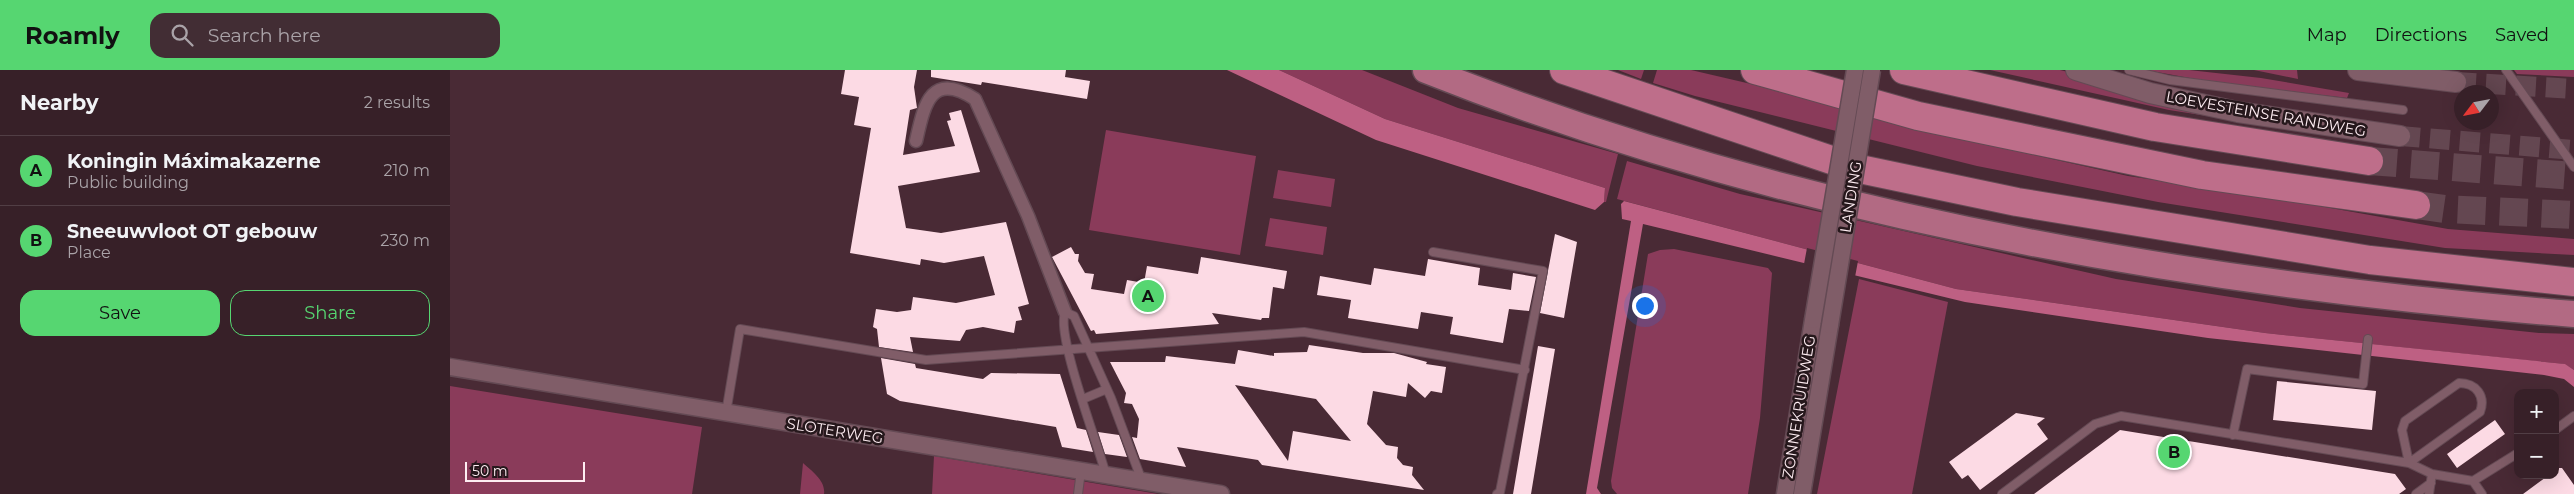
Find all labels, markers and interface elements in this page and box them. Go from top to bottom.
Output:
search box [150,13,500,58]
text: Roamly [25,21,120,50]
icon: search [168,21,196,49]
text: Search here [208,24,321,47]
text: Map [2307,24,2347,46]
text: Directions [2375,24,2467,46]
text: Saved [2495,24,2549,46]
north arrow [2454,85,2499,130]
street label: LOEVESTEINSE RANDWEG [2165,87,2368,140]
text: Nearby [20,90,99,115]
text: 2 results [364,93,430,112]
text: Koningin Máximakazerne [67,150,321,173]
street label: LANDING [1835,160,1866,234]
text: A [30,161,42,180]
text: 210 m [383,161,430,180]
text: Public building [67,173,189,192]
text: Sneeuwvloot OT gebouw [67,220,317,243]
text: B [30,231,42,250]
text: 230 m [380,231,430,250]
text: Place [67,243,111,262]
pin: A [1132,277,1164,315]
button: Save [20,290,220,336]
button: Share [230,290,430,336]
your location [1632,293,1658,319]
street label: ZONNEKRUIDWEG [1778,334,1819,480]
map controls [2514,389,2559,479]
button: + [2514,389,2559,434]
street label: SLOTERWEG [785,413,885,448]
pin: B [2158,433,2190,471]
button: − [2514,434,2559,479]
scale bar [465,459,585,482]
text: 50 m [472,462,508,480]

